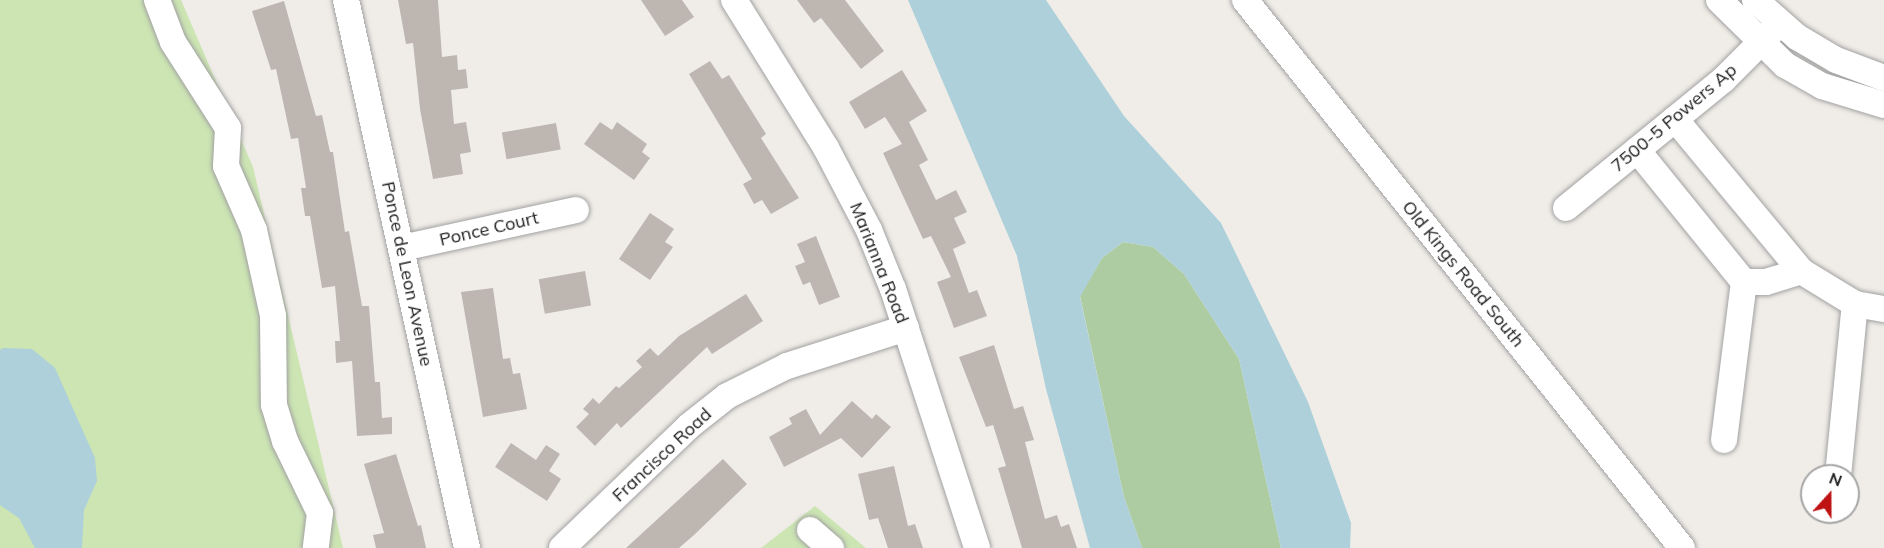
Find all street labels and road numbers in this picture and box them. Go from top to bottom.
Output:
street label: 7500-5 Powers Ap [1607,59,1741,177]
street label: Ponce de Leon Avenue [377,180,437,368]
street label: Old Kings Road South [1397,197,1529,351]
street label: Marianna Road [845,199,913,327]
street label: Ponce Court [437,207,541,251]
street label: Francisco Road [608,404,716,506]

